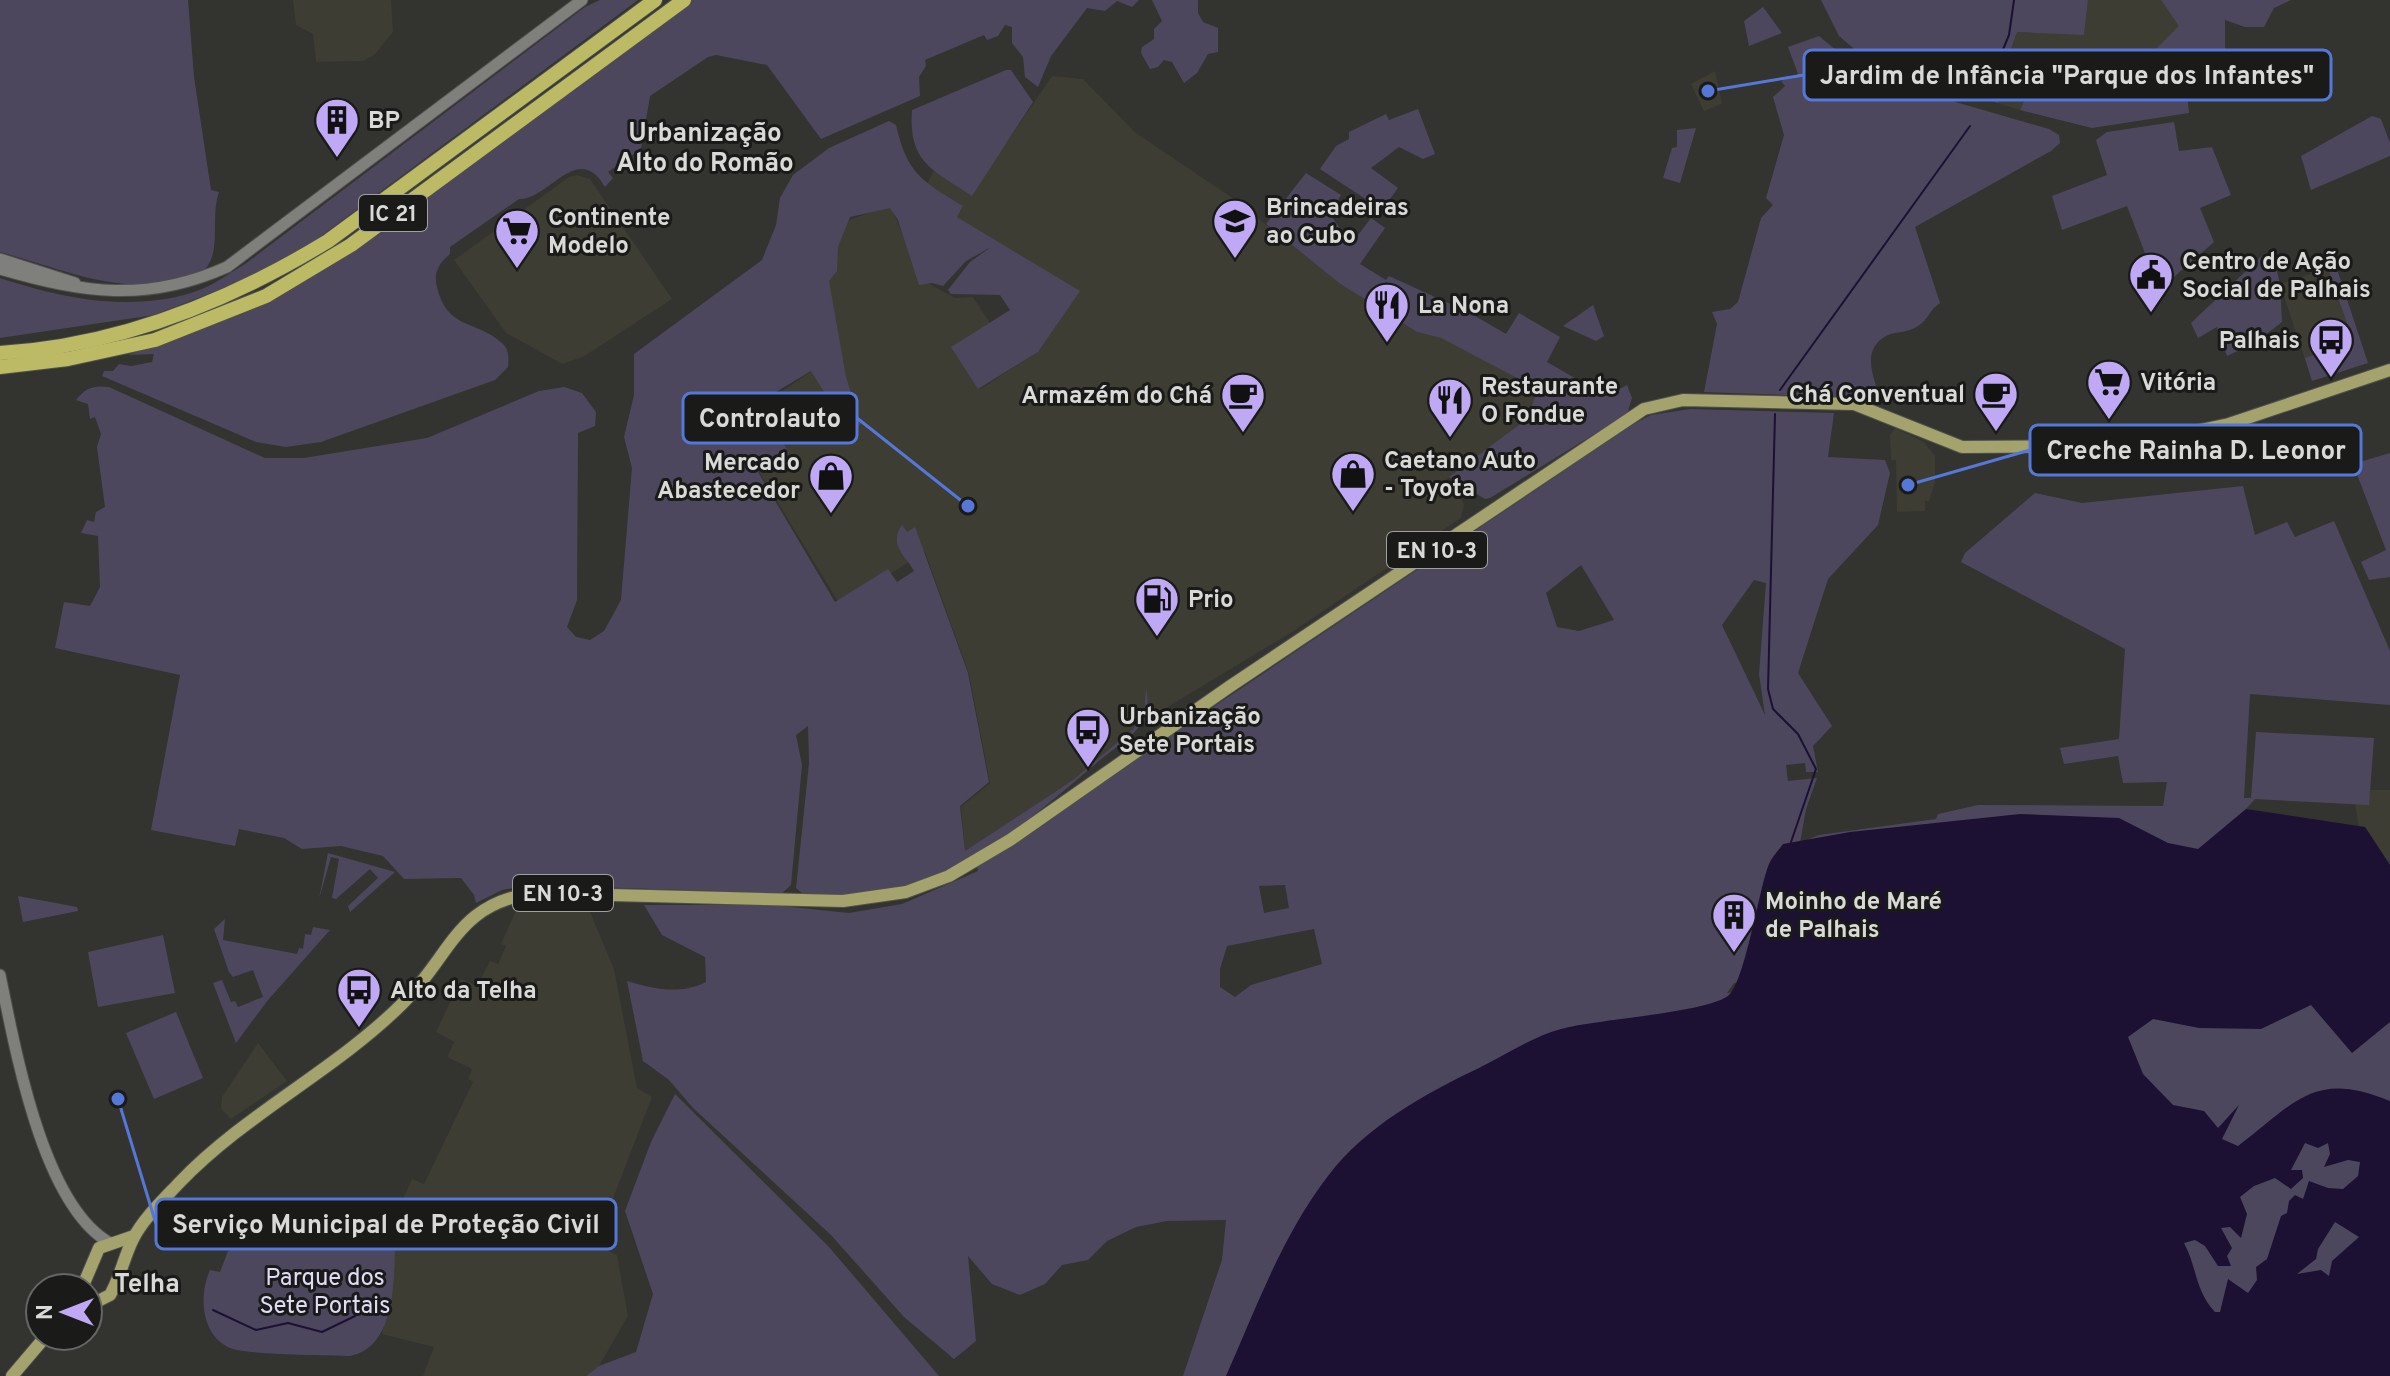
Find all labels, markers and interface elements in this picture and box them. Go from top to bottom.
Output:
callout: Jardim de Infância "Parque dos Infantes" [1804,50,2331,100]
text: Jardim de Infância "Parque dos Infantes" [1820,61,2314,94]
building icon: BP [313,96,361,159]
place label: BP [368,107,400,137]
district label: Urbanização Alto do Romão [616,118,794,181]
place label: Brincadeiras ao Cubo [1266,194,1409,252]
road number: IC 21 [359,195,427,231]
school or university icon: Brincadeiras ao Cubo [1211,197,1259,260]
place label: Continente Modelo [548,204,670,262]
supermarket icon: Continente Modelo [493,207,541,270]
place label: Centro de Ação Social de Palhais [2182,248,2371,306]
public building icon: Centro de Ação Social de Palhais [2127,251,2175,314]
restaurant icon: La Nona [1363,281,1411,344]
place label: La Nona [1418,292,1509,322]
bus stop icon: Palhais [2307,316,2355,379]
place label: Palhais [2219,327,2300,357]
supermarket icon: Vitória [2085,358,2133,421]
place label: Vitória [2140,369,2216,399]
cafe icon: Chá Conventual [1972,370,2020,433]
cafe icon: Armazém do Chá [1219,371,1267,434]
place label: Restaurante O Fondue [1481,373,1618,431]
restaurant icon: Restaurante O Fondue [1426,376,1474,439]
place label: Chá Conventual [1789,381,1965,411]
place label: Armazém do Chá [1021,382,1212,412]
callout: Controlauto [683,393,857,443]
text: Controlauto [699,404,841,437]
callout: Creche Rainha D. Leonor [2030,425,2361,475]
text: Creche Rainha D. Leonor [2046,436,2346,469]
place label: Caetano Auto - Toyota [1384,447,1536,505]
place label: Mercado Abastecedor [657,449,800,507]
shop icon: Caetano Auto - Toyota [1329,450,1377,513]
shop icon: Mercado Abastecedor [807,452,855,515]
road number: EN 10-3 [1387,532,1487,568]
fuel station icon: Prio [1133,575,1181,638]
place label: Prio [1188,586,1234,616]
place label: Urbanização Sete Portais [1119,703,1261,761]
bus stop icon: Urbanização Sete Portais [1064,706,1112,769]
road number: EN 10-3 [513,875,613,911]
place label: Moinho de Maré de Palhais [1765,888,1942,946]
building icon: Moinho de Maré de Palhais [1710,891,1758,954]
bus stop icon: Alto da Telha [335,966,383,1029]
place label: Alto da Telha [390,977,537,1007]
callout: Serviço Municipal de Proteção Civil [156,1199,616,1249]
text: Serviço Municipal de Proteção Civil [172,1210,600,1243]
park label: Parque dos Sete Portais [260,1264,390,1322]
district label: Telha [114,1269,180,1302]
north arrow [24,1272,104,1352]
text: N [33,1304,60,1320]

